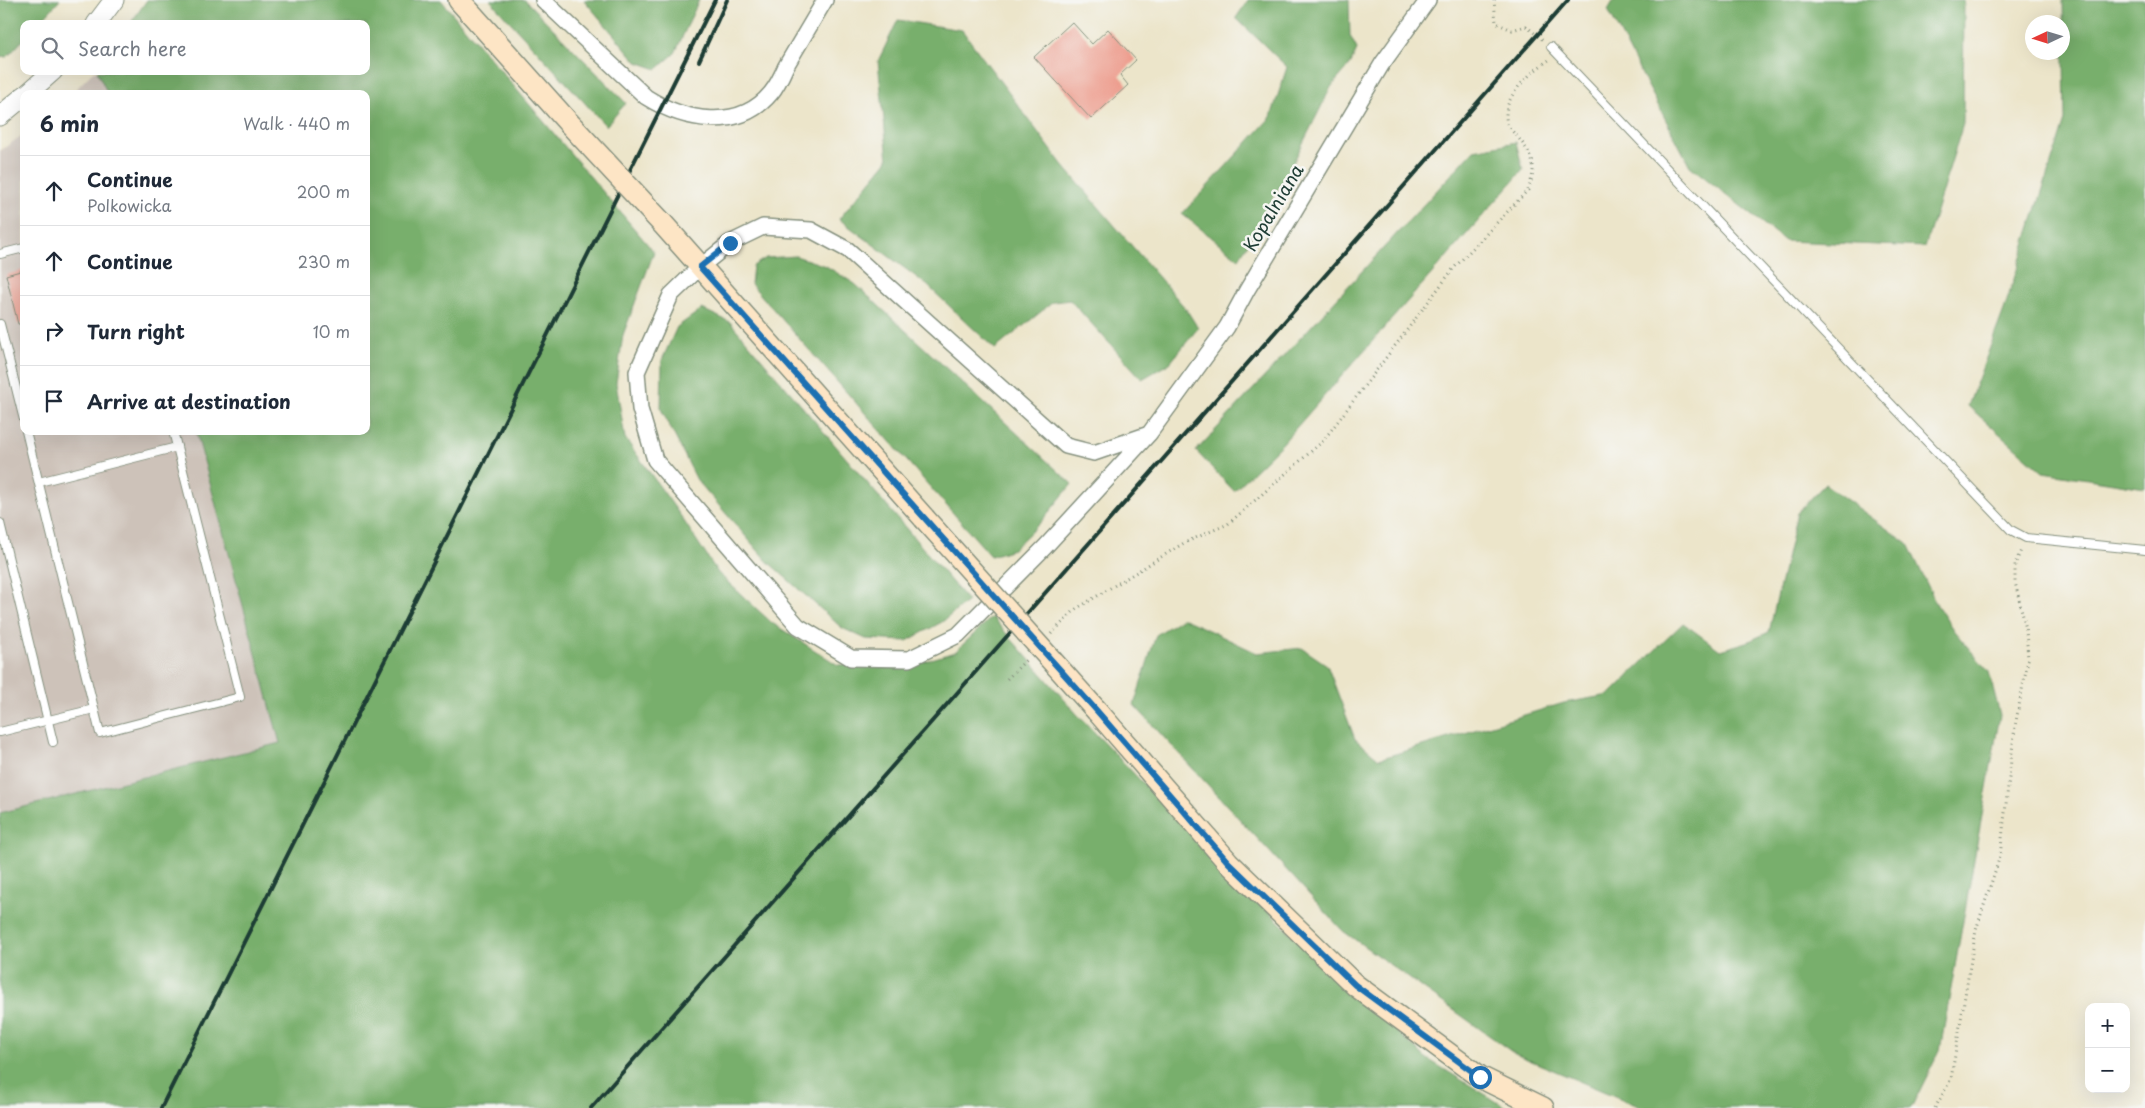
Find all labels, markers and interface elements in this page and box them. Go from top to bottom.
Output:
north arrow [2025,15,2070,60]
search box [20,20,370,75]
icon: search [38,34,66,62]
text: Search here [78,34,187,62]
text: 6 min [40,107,99,139]
text: Walk · 440 m [243,111,350,135]
street label: Kopalniana [1236,158,1310,256]
text: Continue [87,165,173,193]
icon: ahead [40,177,68,205]
text: 200 m [297,179,350,203]
text: Polkowicka [87,193,172,217]
route end [719,232,742,255]
icon: ahead [40,247,68,275]
text: Continue [87,247,173,275]
text: 230 m [298,249,350,273]
icon: right [40,317,68,345]
text: Turn right [87,317,185,345]
text: 10 m [313,319,350,343]
icon: arrive [40,387,68,415]
text: Arrive at destination [87,387,291,415]
map controls [2085,1003,2130,1093]
button: + [2085,1003,2130,1048]
button: − [2085,1048,2130,1093]
route start [1469,1066,1492,1089]

